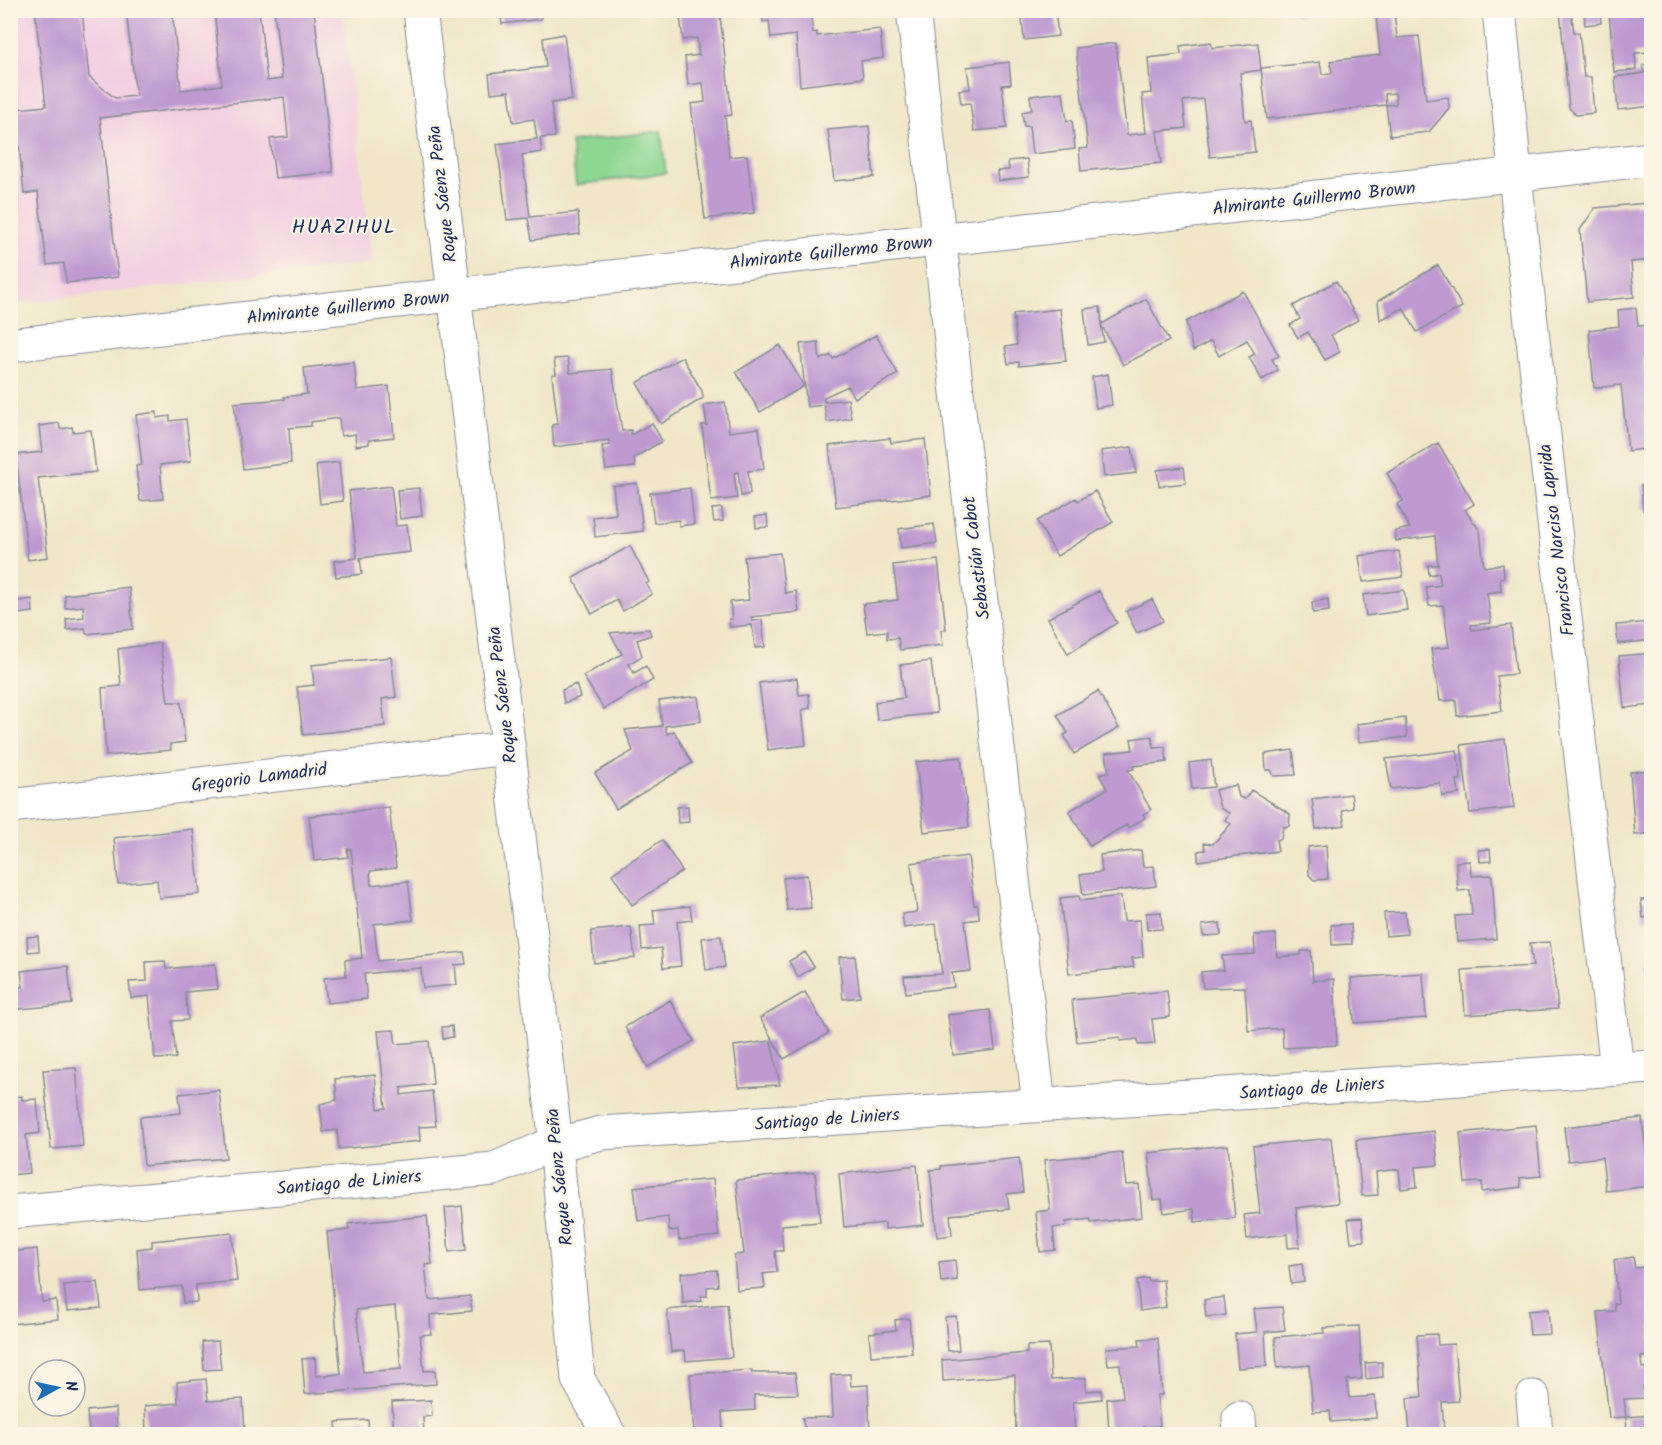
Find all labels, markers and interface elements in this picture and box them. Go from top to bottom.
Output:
street label: Roque Sáenz Peña [421,124,466,264]
street label: Almirante Guillermo Brown [1211,174,1417,225]
district label: HUAZIHUL [292,212,396,244]
street label: Almirante Guillermo Brown [728,228,934,279]
street label: Almirante Guillermo Brown [245,283,451,334]
street label: Francisco Narciso Laprida [1531,442,1584,637]
street label: Sebastián Cabot [955,494,999,621]
street label: Roque Sáenz Peña [481,625,526,765]
street label: Gregorio Lamadrid [190,756,330,801]
street label: Santiago de Liniers [1239,1070,1386,1109]
street label: Santiago de Liniers [754,1101,901,1140]
street label: Roque Sáenz Peña [539,1107,582,1247]
street label: Santiago de Liniers [276,1163,423,1204]
north arrow [27,1358,87,1418]
text: N [57,1379,83,1393]

